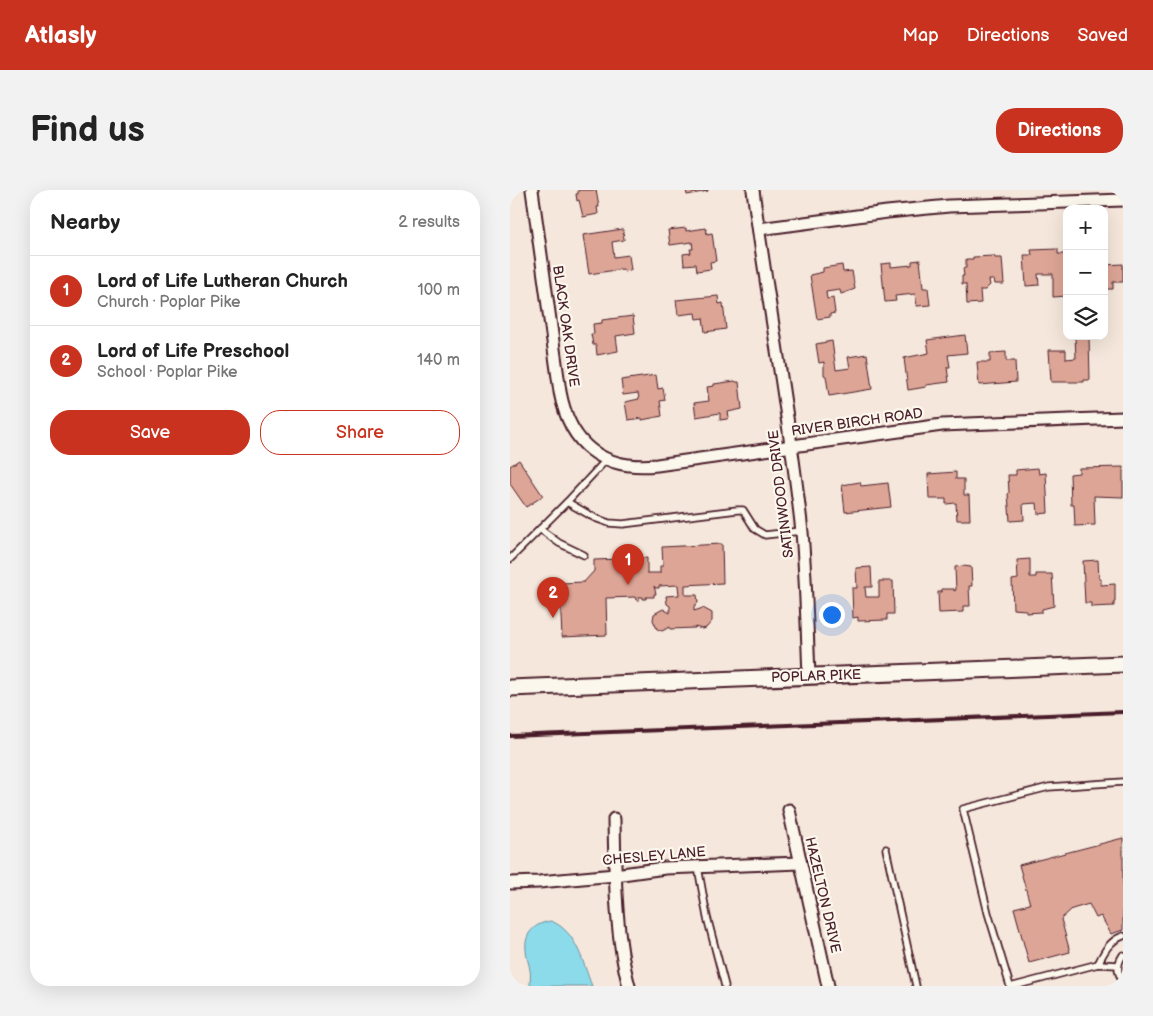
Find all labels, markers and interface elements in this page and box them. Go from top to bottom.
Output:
text: Atlasly [25,21,96,50]
text: Map [903,25,939,46]
text: Directions [967,25,1049,46]
text: Saved [1077,25,1128,46]
button: Directions [996,108,1123,153]
text: Find us [30,109,145,152]
map controls [1063,205,1108,340]
button: + [1063,205,1108,250]
text: Nearby [50,210,120,235]
text: 2 results [398,213,460,232]
button: − [1063,250,1108,295]
street label: BLACK OAK DRIVE [549,264,583,388]
text: Lord of Life Lutheran Church [97,270,348,293]
text: 1 [63,281,69,300]
text: 100 m [417,281,460,300]
text: Church · Poplar Pike [97,293,241,312]
button: layers [1063,295,1108,340]
text: Lord of Life Preschool [97,340,289,363]
text: 2 [61,351,71,370]
text: 140 m [417,351,460,370]
text: School · Poplar Pike [97,363,237,382]
street label: RIVER BIRCH ROAD [790,404,924,440]
button: Save [50,410,250,455]
button: Share [260,410,460,455]
street label: SATINWOOD DRIVE [765,429,797,559]
pin: 1 [612,544,644,585]
pin: 2 [537,577,569,618]
your location [819,602,845,628]
street label: POPLAR PIKE [771,666,861,686]
street label: HAZELTON DRIVE [801,835,845,955]
street label: CHESLEY LANE [602,843,706,869]

